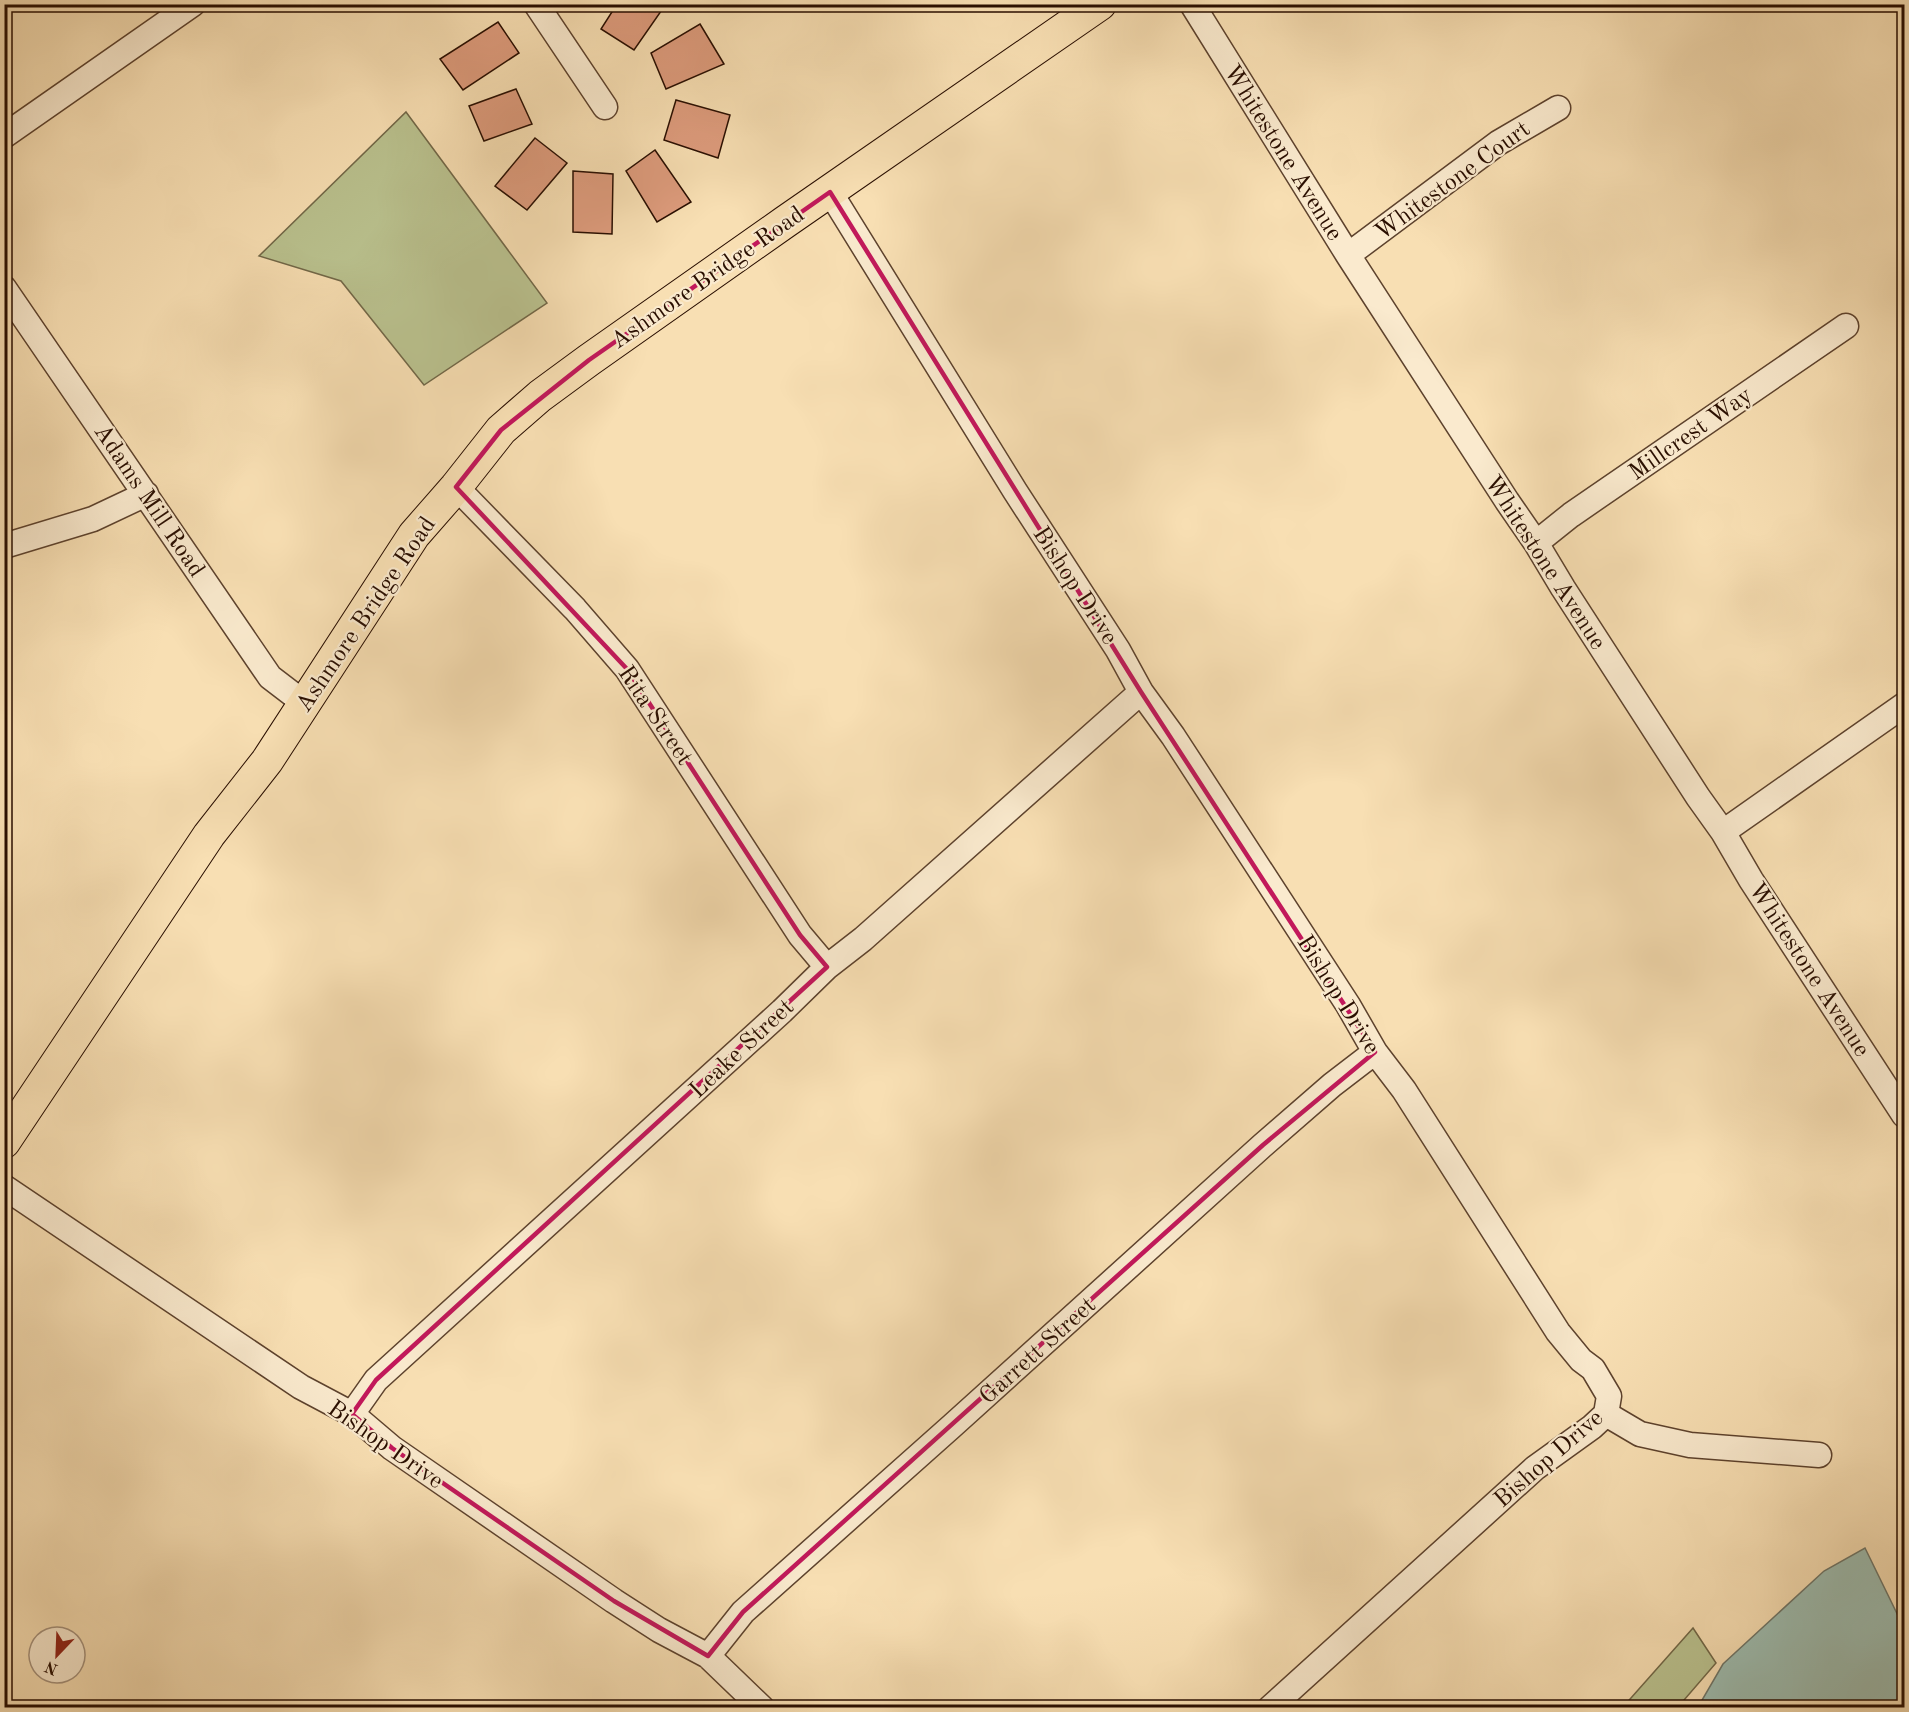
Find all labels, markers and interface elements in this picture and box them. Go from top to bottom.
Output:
street label: Whitestone Avenue [1219,61,1346,245]
street label: Whitestone Court [1371,118,1535,246]
street label: Ashmore Bridge Road [607,203,809,354]
street label: Millcrest Way [1625,383,1757,486]
street label: Adams Mill Road [88,420,208,582]
street label: Whitestone Avenue [1479,472,1609,654]
street label: Ashmore Bridge Road [292,513,441,717]
street label: Bishop Drive [1027,523,1121,649]
street label: Rita Street [612,662,696,770]
street label: Whitestone Avenue [1743,879,1873,1061]
street label: Bishop Drive [1291,931,1383,1059]
street label: Leake Street [686,995,799,1104]
street label: Garrett Street [976,1293,1101,1410]
street label: Bishop Drive [323,1397,447,1494]
street label: Bishop Drive [1490,1406,1608,1513]
north arrow [27,1625,87,1685]
text: N [42,1657,61,1677]

